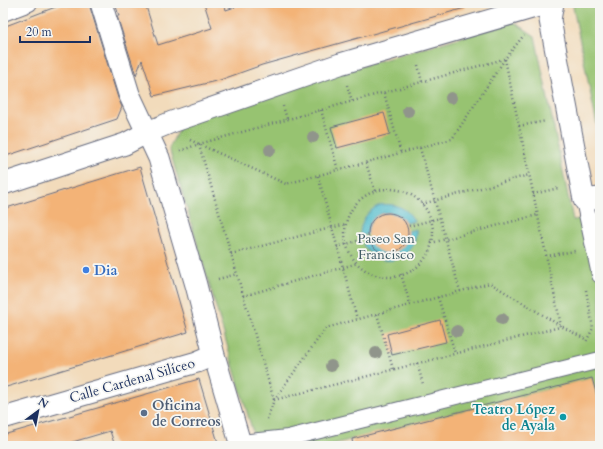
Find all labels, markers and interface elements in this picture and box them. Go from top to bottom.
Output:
scale bar [20,18,90,44]
text: 20 m [26,24,53,40]
park label: Paseo San Francisco [357,229,415,264]
place label: Dia [94,261,117,280]
marker: Dia [81,265,91,275]
street label: Calle Cardenal Silíceo [67,353,198,407]
north arrow [18,391,58,431]
text: N [35,394,51,412]
place label: Oficina de Correos [152,396,221,431]
place label: Teatro López de Ayala [472,400,555,435]
marker: Oficina de Correos [139,408,149,418]
marker: Teatro López de Ayala [558,412,568,422]

